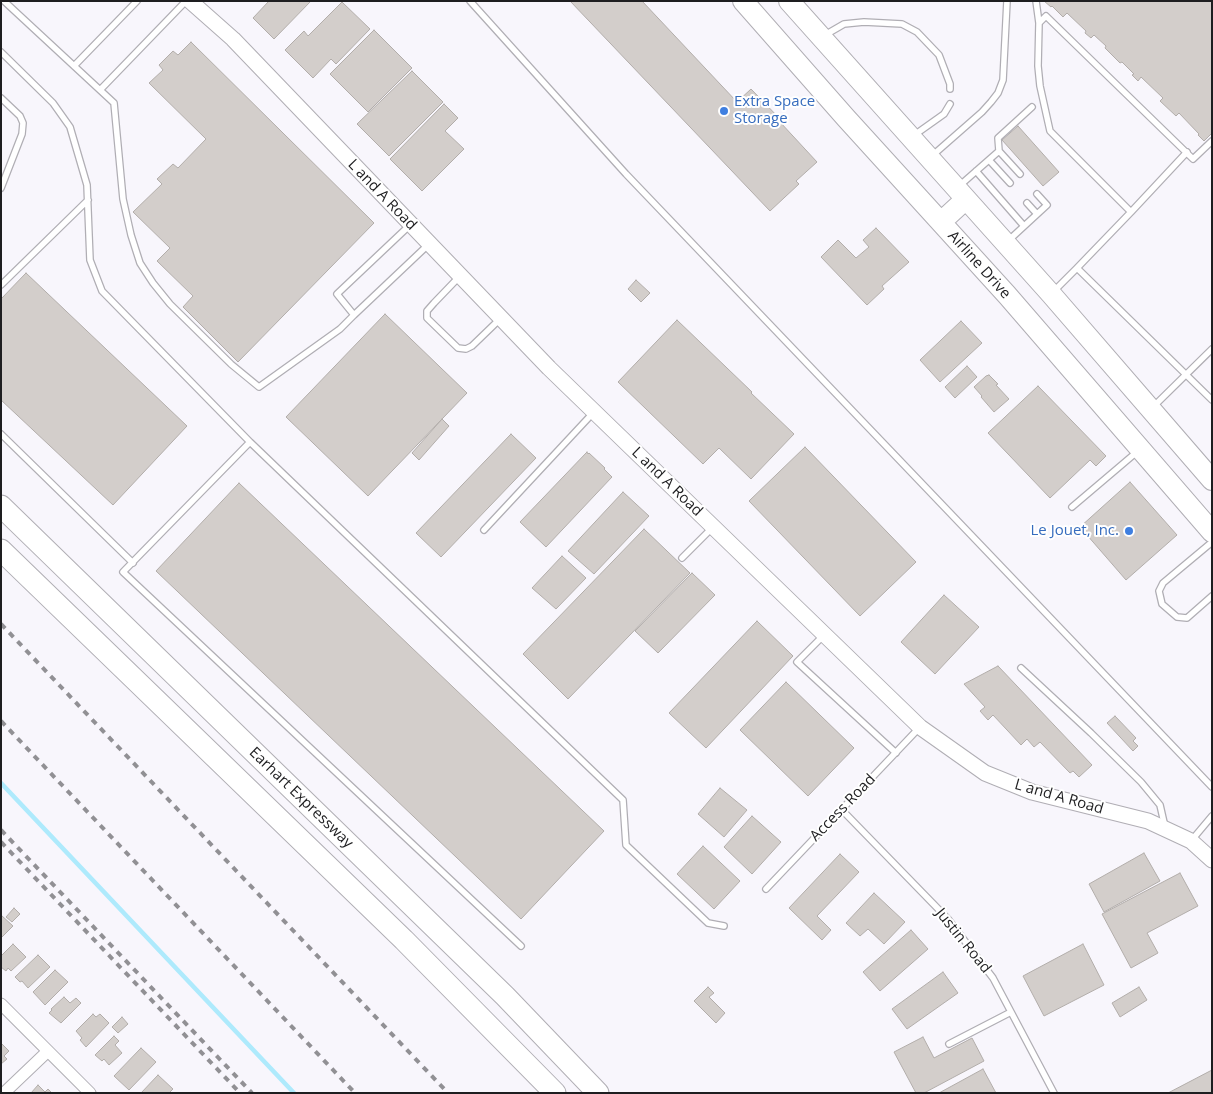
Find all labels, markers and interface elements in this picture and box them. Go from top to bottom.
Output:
place label: Extra Space Storage [734,93,815,128]
marker: Extra Space Storage [718,105,730,117]
street label: L and A Road [344,156,420,234]
street label: Airline Drive [944,227,1014,303]
street label: L and A Road [628,444,706,520]
place label: Le Jouet, Inc. [1031,522,1119,540]
marker: Le Jouet, Inc. [1123,525,1135,537]
street label: Earhart Expressway [245,744,357,852]
street label: Access Road [807,771,879,845]
street label: L and A Road [1013,776,1105,818]
street label: Justin Road [931,905,995,977]

